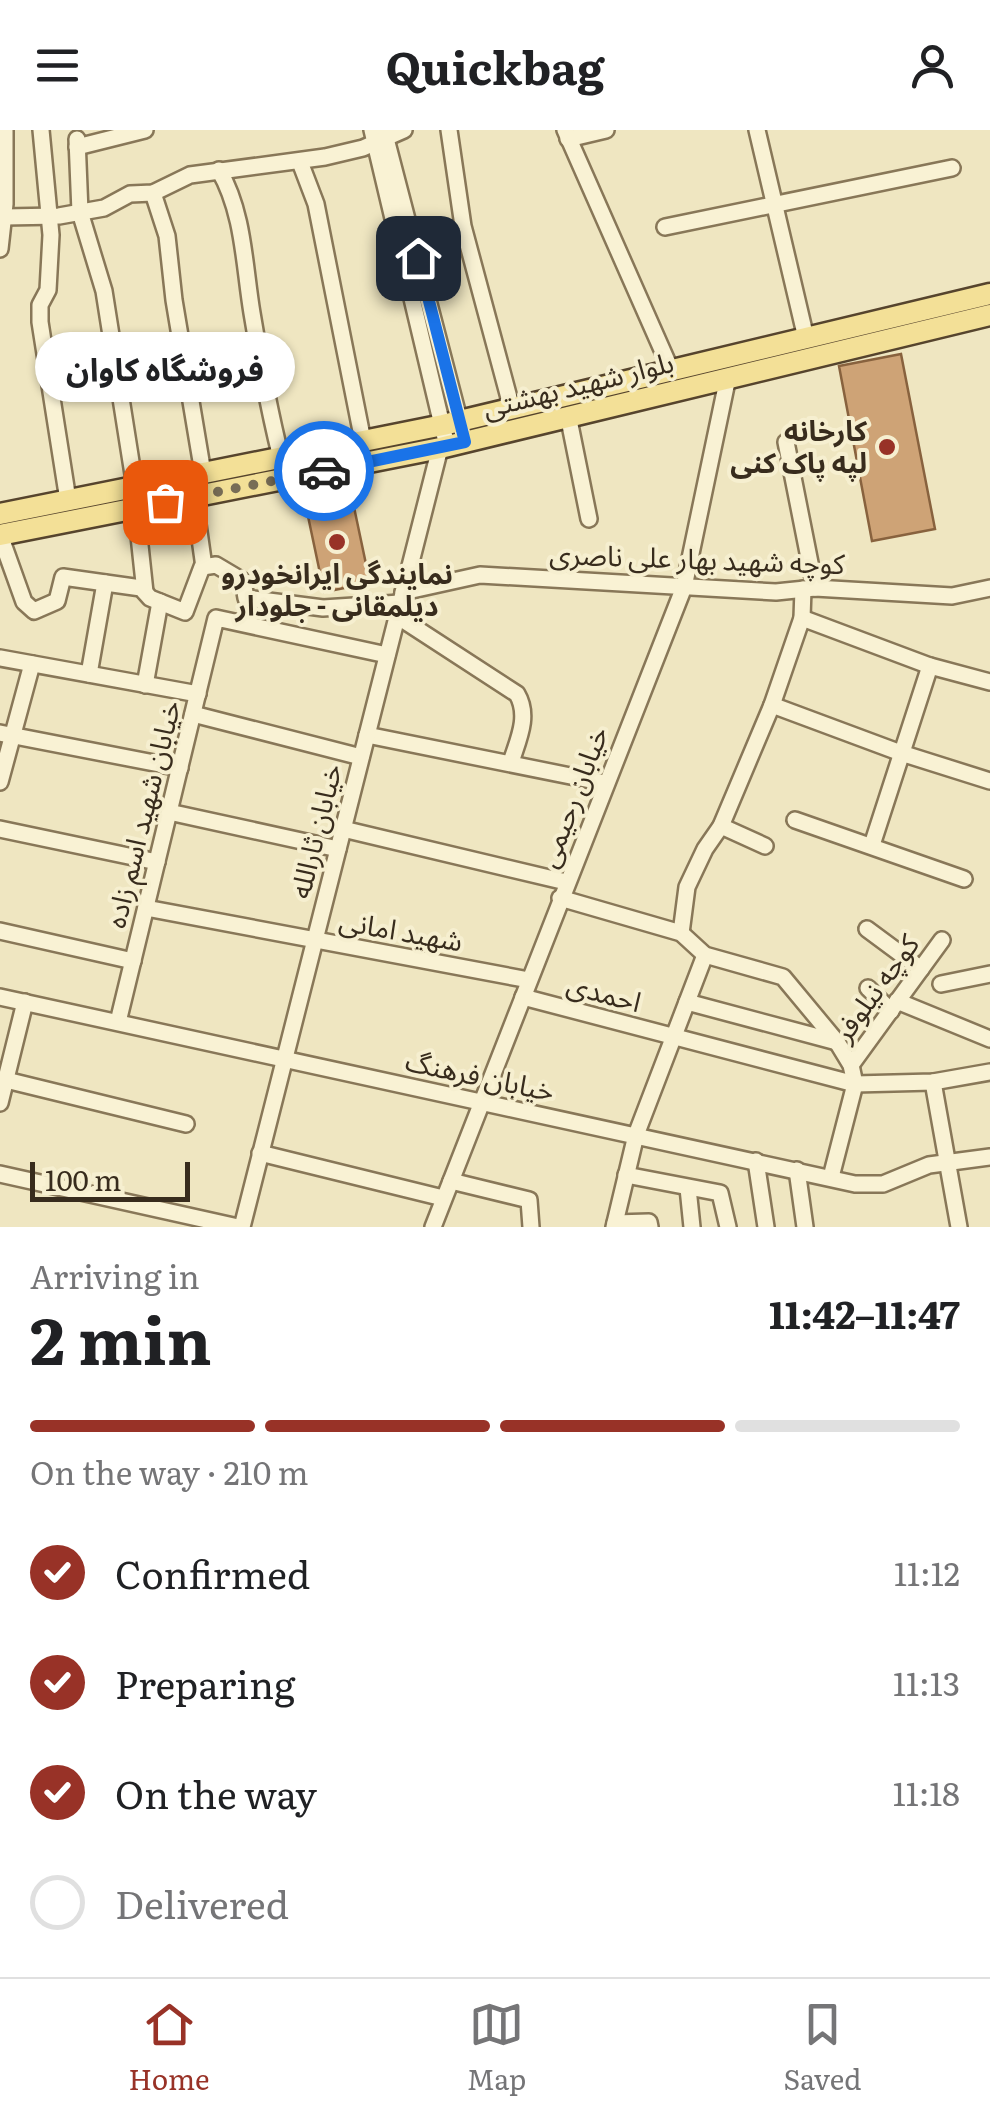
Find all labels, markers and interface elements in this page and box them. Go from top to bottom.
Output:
text: Quickbag [386,32,604,99]
icon: menu [30,38,85,93]
icon: person [905,38,960,93]
pin [376,216,461,301]
icon: home [391,231,446,286]
callout: فروشگاه کاوان [35,332,295,402]
street label: بلوار شهید بهشتی [478,339,677,427]
text: فروشگاه کاوان [66,343,264,391]
place label: کارخانه لپه پاک کنی [730,408,867,482]
courier [274,421,374,521]
marker: کارخانه لپه پاک کنی [876,436,898,458]
icon: car [297,444,352,499]
pin [123,460,208,545]
icon: bag [138,475,193,530]
marker: نمایندگی ایرانخودرو دیلمقانی - جلودار [326,531,348,553]
street label: کوچه شهید بهار علی ناصری [549,531,846,583]
place label: نمایندگی ایرانخودرو دیلمقانی - جلودار [221,551,453,625]
street label: خیابان شهید اسم زاده [92,695,193,933]
street label: خیابان رحیمی [525,719,617,873]
street label: خیابان ثارالله [277,759,351,902]
street label: شهید امانی [336,898,466,961]
street label: کوچه نیلوفر [820,924,928,1050]
street label: احمدی [563,961,646,1021]
street label: خیابان فرهنگ [402,1038,559,1110]
scale bar [30,1157,190,1202]
text: 100 m [45,1158,122,1200]
text: Arriving in [30,1251,200,1299]
text: 11:42–11:47 [769,1284,960,1341]
text: 2 min [30,1288,212,1385]
text: On the way · 210 m [30,1447,309,1495]
text: Confirmed [115,1544,310,1601]
icon: check [30,1545,85,1600]
text: 11:12 [894,1548,960,1596]
text: Preparing [115,1654,295,1711]
icon: check [30,1655,85,1710]
text: 11:13 [893,1658,960,1706]
text: On the way [115,1764,317,1821]
icon: check [30,1765,85,1820]
text: 11:18 [893,1768,960,1816]
text: Delivered [115,1874,289,1931]
tab: Home [129,1997,209,2099]
tab: Map [467,1997,526,2099]
tab: Saved [783,1997,861,2099]

